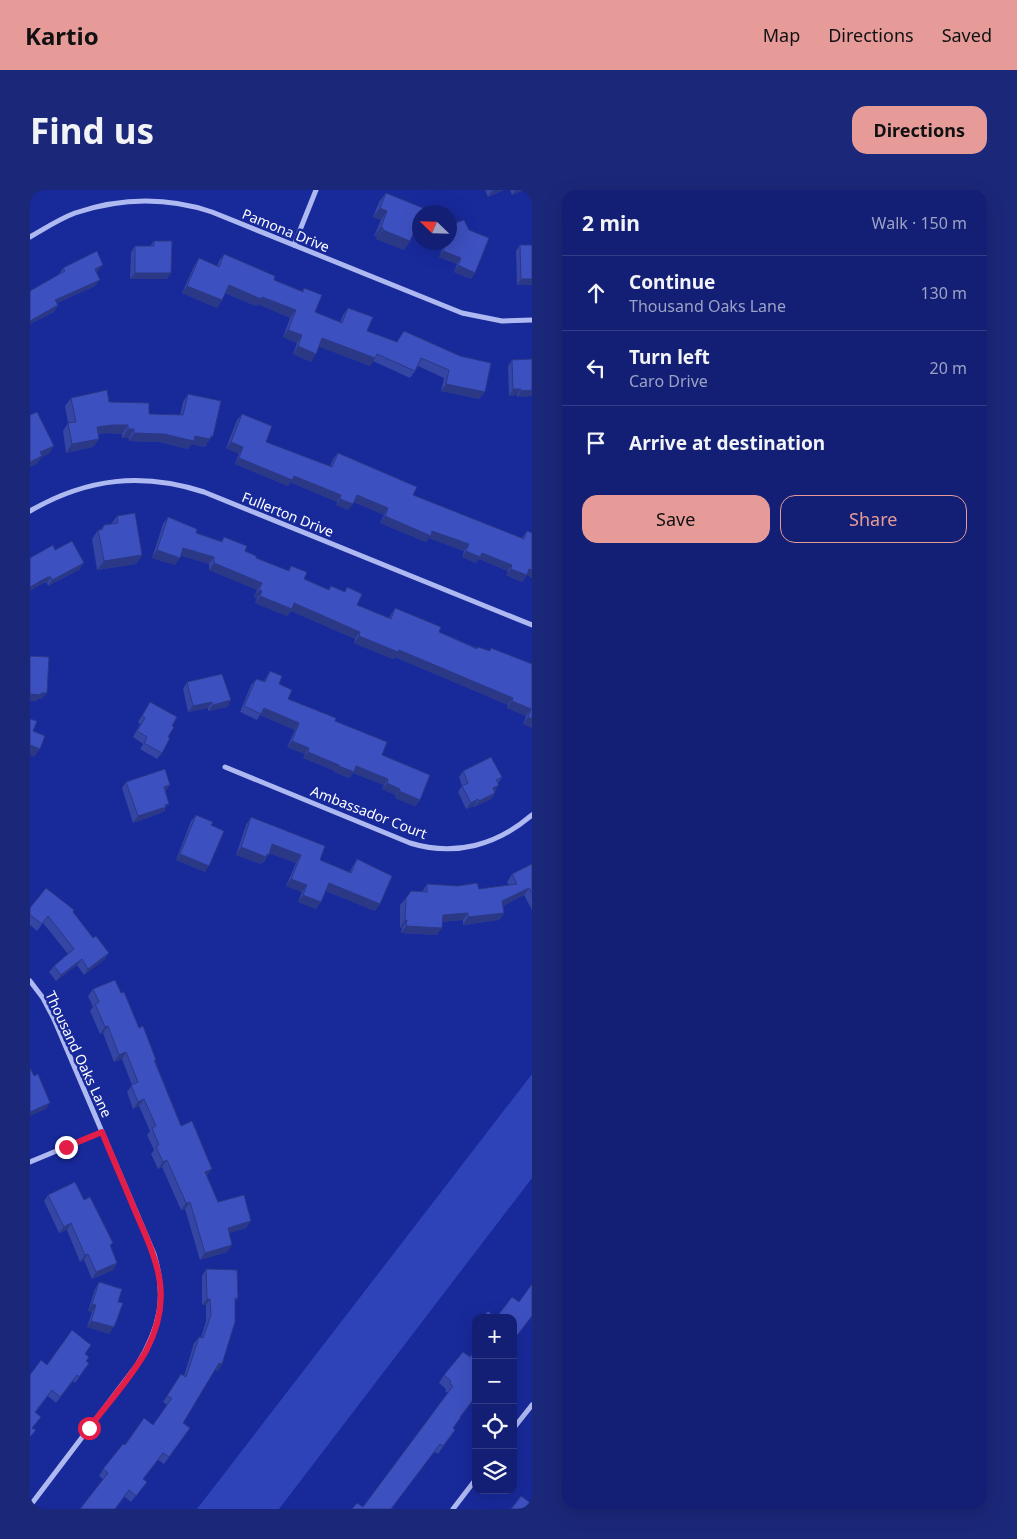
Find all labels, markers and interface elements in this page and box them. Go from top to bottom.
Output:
text: Kartio [25,19,99,52]
text: Map [763,23,800,47]
text: Directions [828,23,914,47]
text: Saved [942,23,992,47]
button: Directions [852,106,987,154]
text: Find us [30,107,154,154]
street label: Pamona Drive [239,204,333,256]
north arrow [412,205,457,250]
text: 2 min [582,209,640,237]
text: Walk · 150 m [872,212,967,234]
text: Continue [629,269,715,295]
icon: ahead [582,279,610,307]
text: 130 m [920,282,967,304]
text: Thousand Oaks Lane [629,295,786,317]
text: Turn left [629,344,710,370]
icon: left [582,354,610,382]
text: 20 m [930,357,967,379]
text: Caro Drive [629,370,708,392]
icon: arrive [582,429,610,457]
text: Arrive at destination [629,430,825,456]
street label: Fullerton Drive [239,487,337,541]
button: Save [582,495,770,543]
button: Share [780,495,967,543]
street label: Ambassador Court [308,781,430,843]
street label: Thousand Oaks Lane [41,988,117,1120]
route end [55,1136,78,1159]
map controls [472,1314,517,1494]
button: + [472,1314,517,1359]
button: − [472,1359,517,1404]
button: locate [472,1404,517,1449]
route start [78,1417,101,1440]
button: layers [472,1449,517,1494]

